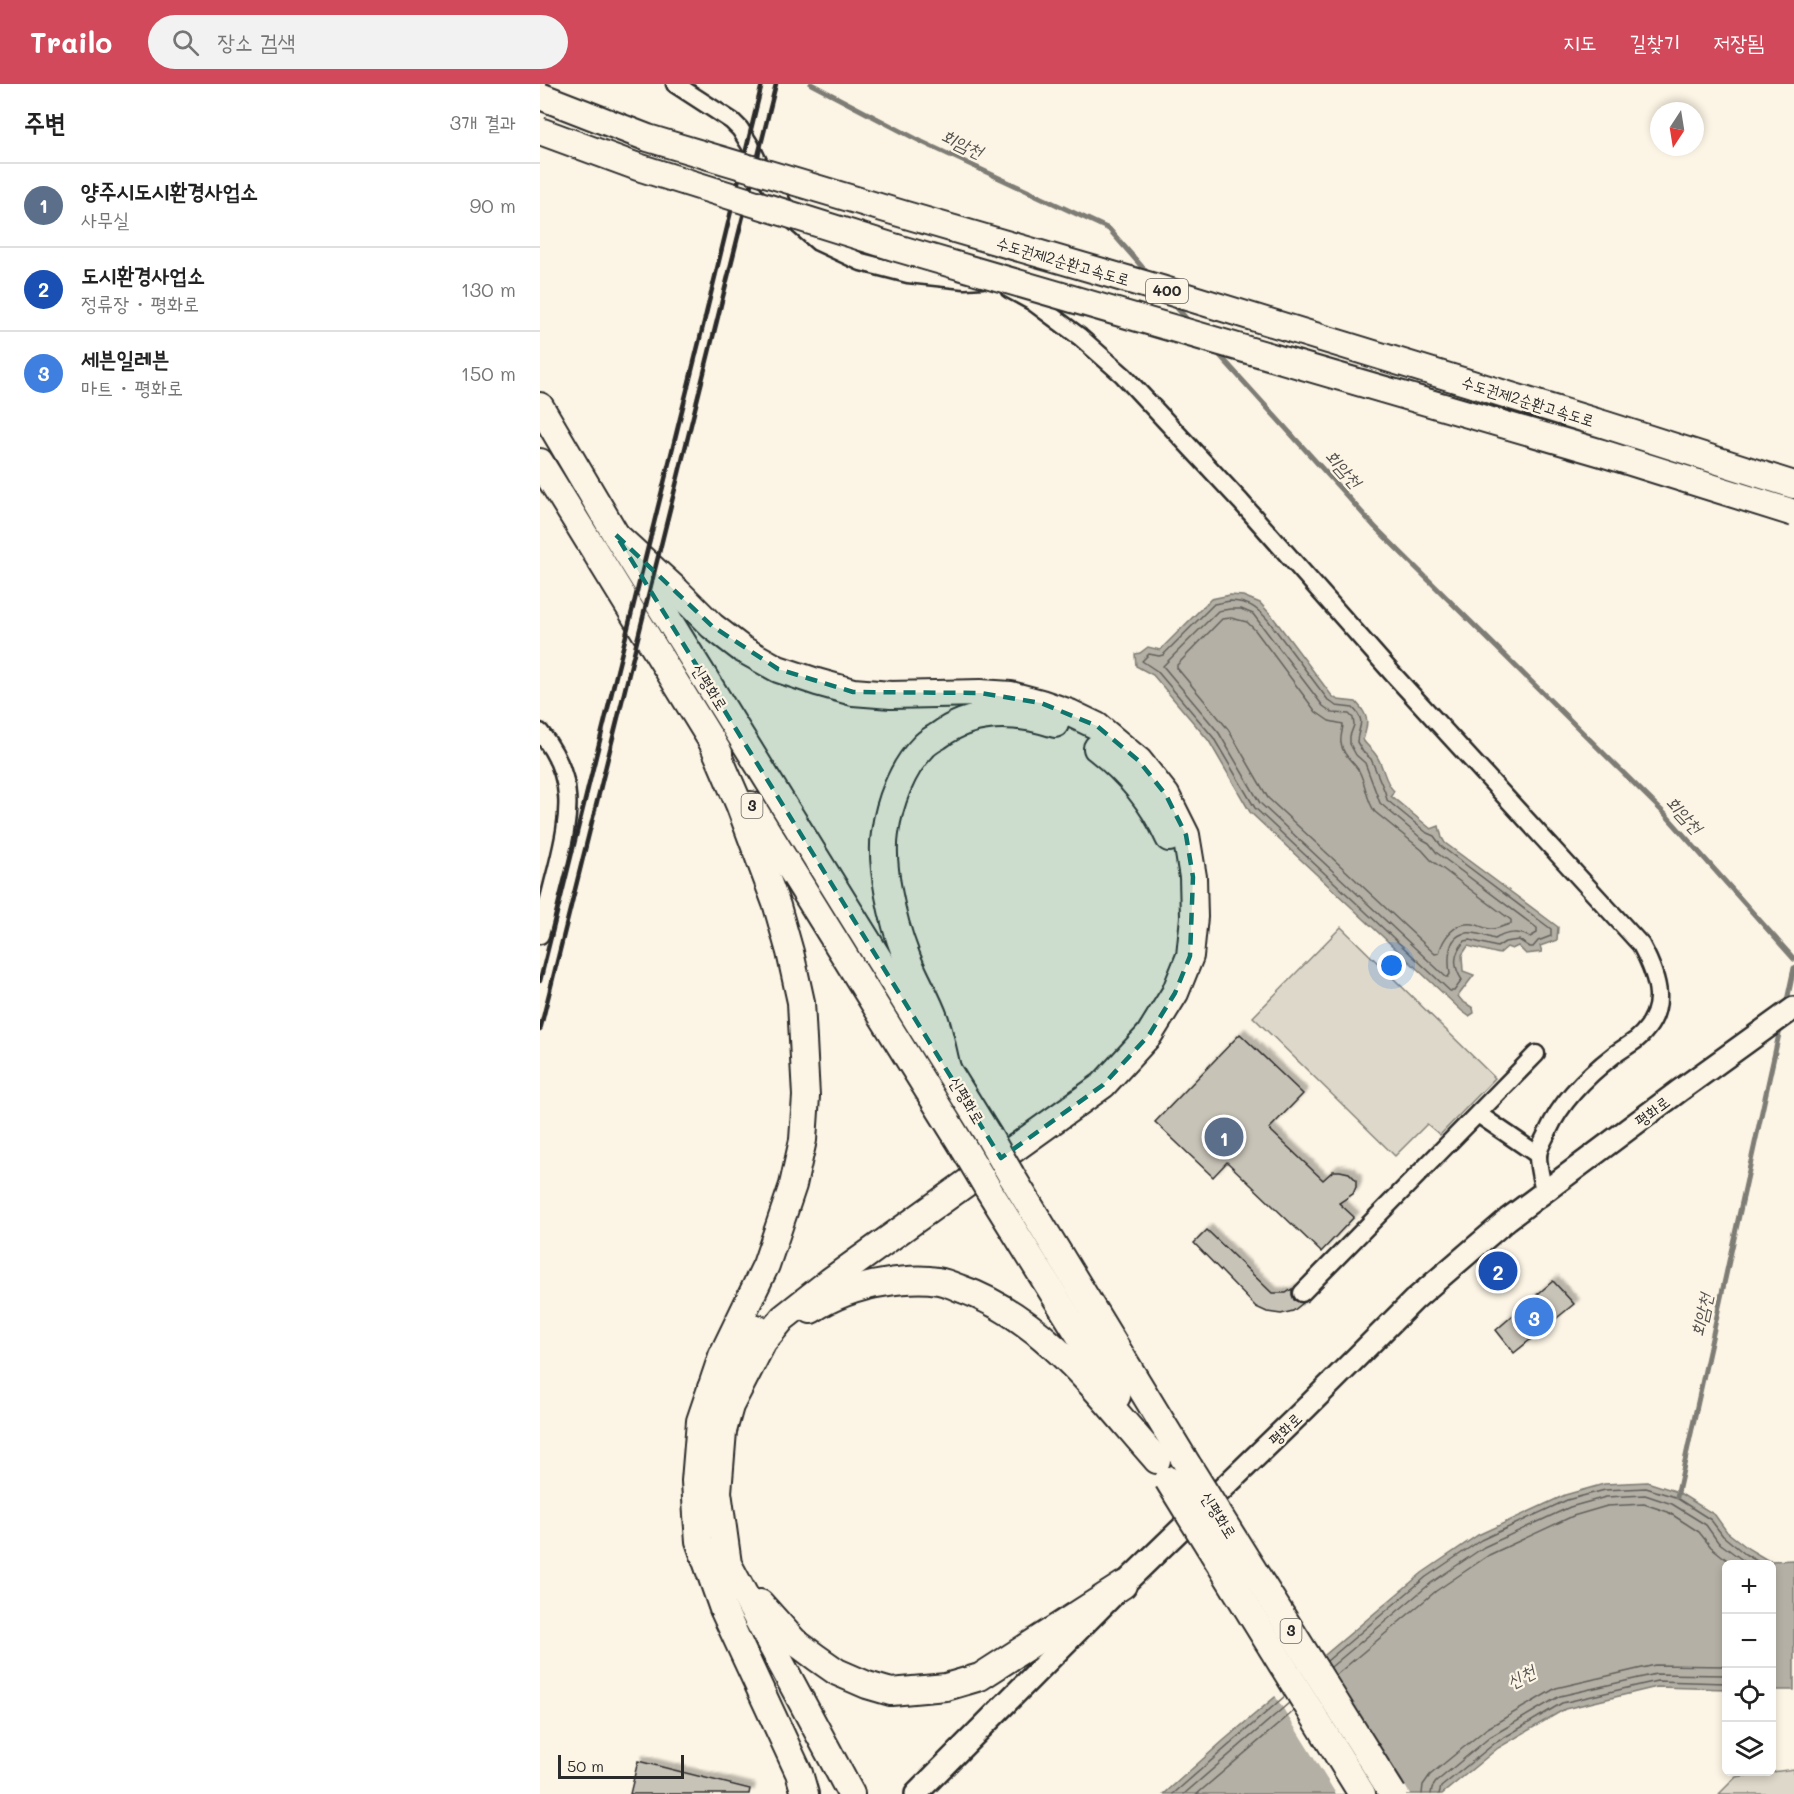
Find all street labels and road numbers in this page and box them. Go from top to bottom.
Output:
street label: 수도권제2순환고속도로 [994,231,1132,290]
road number: 400 [1146,279,1188,303]
street label: 수도권제2순환고속도로 [1459,370,1597,431]
street label: 신평화로 [688,659,733,714]
road number: 3 [742,794,762,818]
street label: 신평화로 [945,1072,990,1127]
street label: 평화로 [1630,1091,1673,1131]
street label: 평화로 [1263,1408,1306,1450]
street label: 신평화로 [1197,1487,1242,1542]
road number: 3 [1280,1619,1302,1643]

